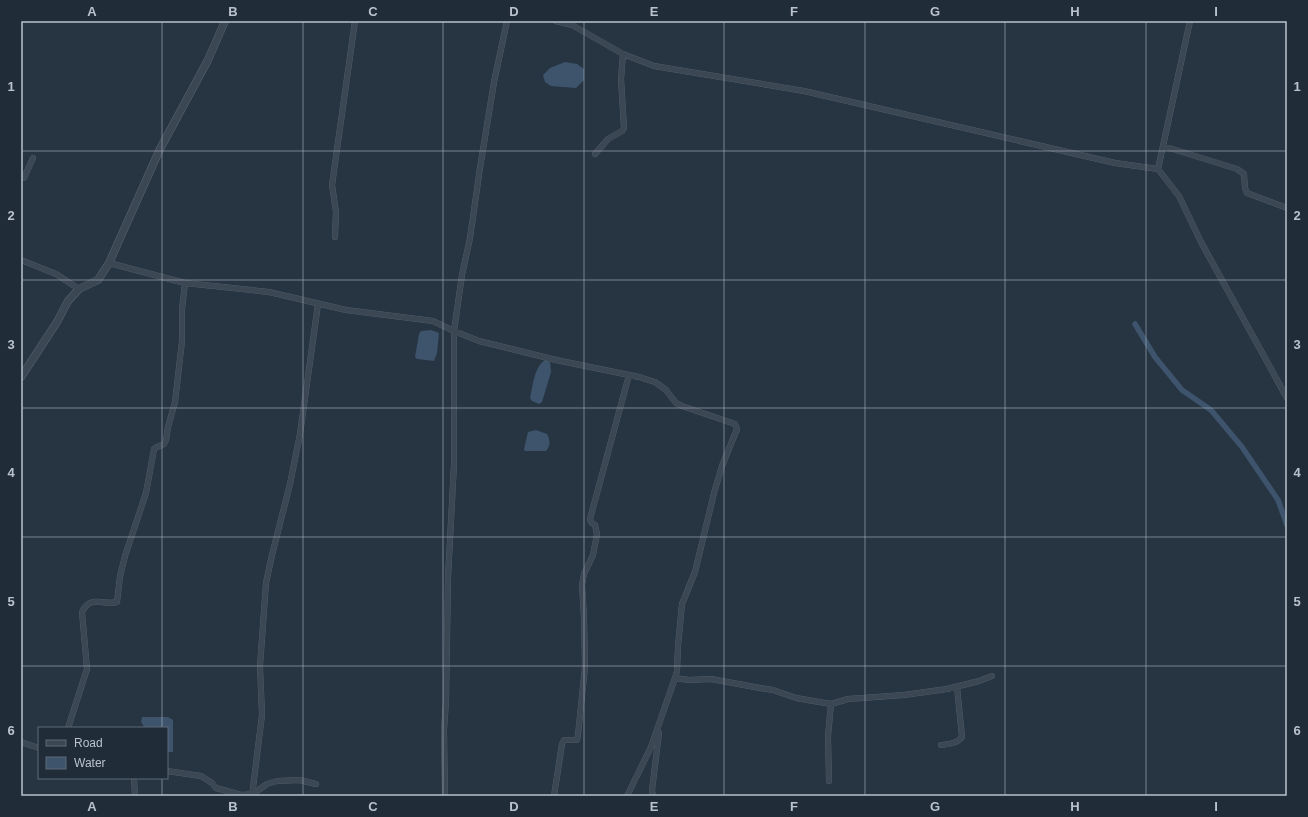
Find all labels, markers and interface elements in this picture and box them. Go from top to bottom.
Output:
text: A [87,4,97,19]
text: B [228,4,238,19]
text: C [368,4,378,19]
text: D [509,4,519,19]
text: E [650,4,659,19]
text: F [790,4,798,19]
text: G [930,4,940,19]
text: H [1070,4,1080,19]
text: I [1214,4,1218,19]
text: 1 [7,79,15,94]
text: 1 [1293,79,1301,94]
text: 2 [7,208,15,223]
text: 2 [1293,208,1301,223]
text: 3 [7,337,15,352]
text: 3 [1293,337,1301,352]
text: 4 [7,465,15,480]
text: 4 [1293,465,1301,480]
text: 5 [7,594,15,609]
text: 5 [1293,594,1301,609]
text: 6 [7,723,15,738]
text: 6 [1293,723,1301,738]
legend [38,727,168,779]
text: Road [74,736,103,750]
text: Water [74,756,106,770]
text: A [87,799,97,814]
text: B [228,799,238,814]
text: C [368,799,378,814]
text: D [509,799,519,814]
text: E [650,799,659,814]
text: F [790,799,798,814]
text: G [930,799,940,814]
text: H [1070,799,1080,814]
text: I [1214,799,1218,814]

